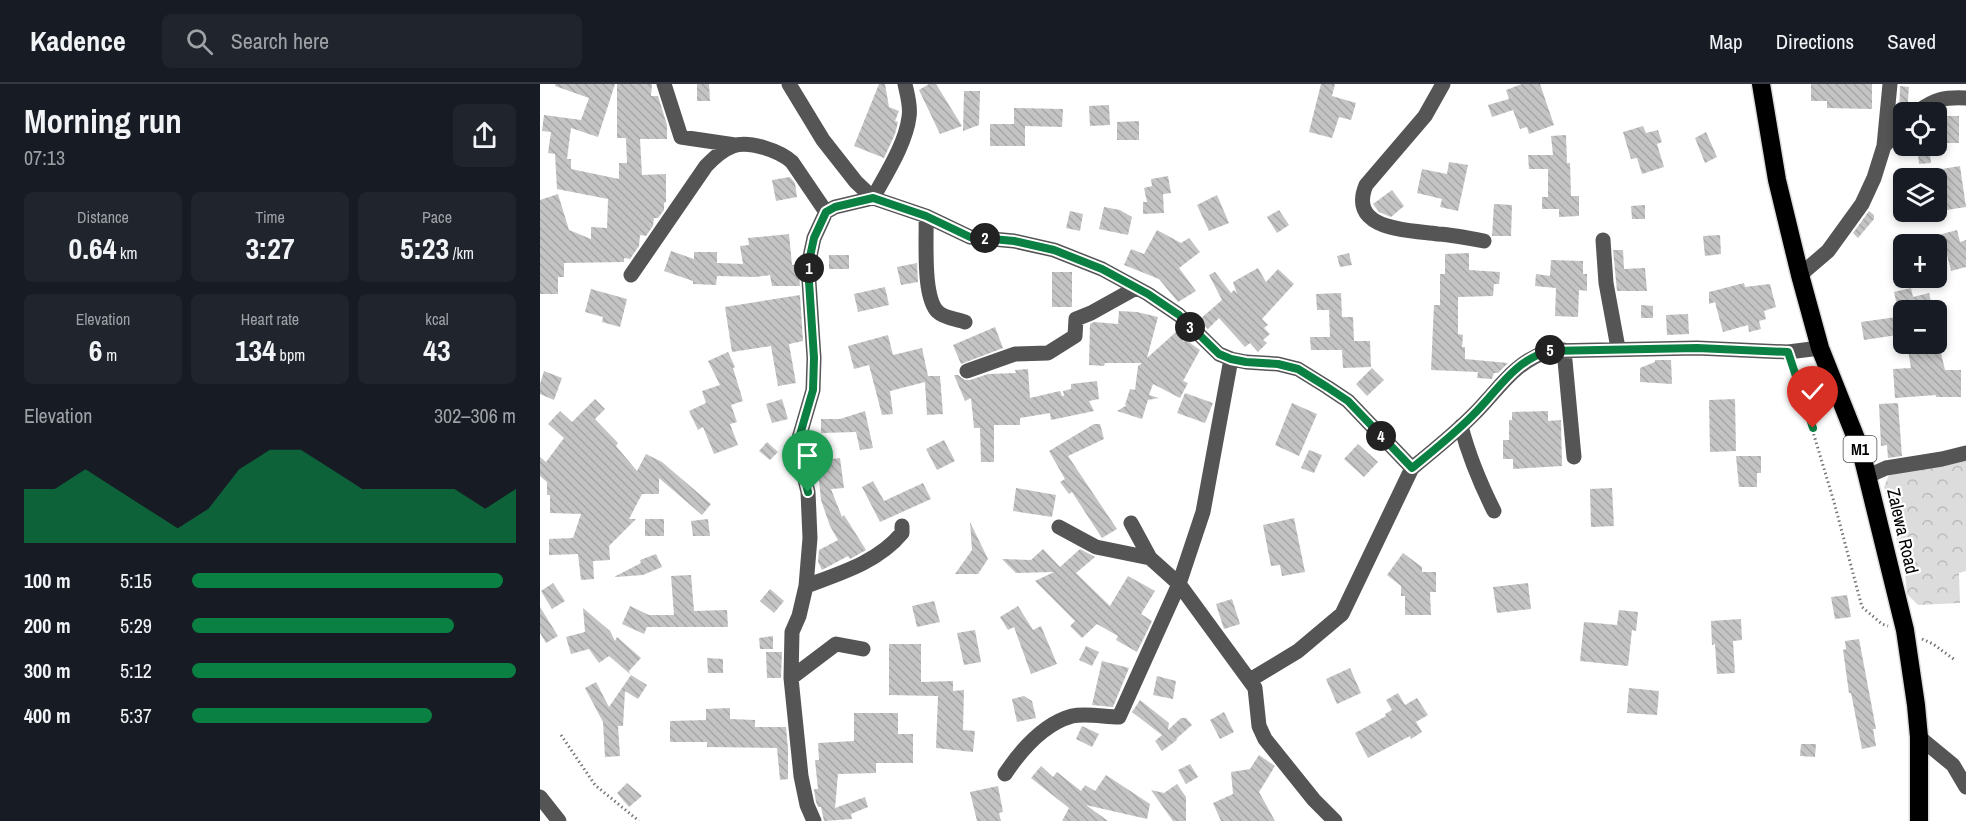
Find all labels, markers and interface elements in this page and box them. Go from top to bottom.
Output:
search box [162,14,582,68]
text: Kadence [30,22,126,60]
icon: search [183,25,216,58]
text: Search here [231,26,329,56]
text: Map [1709,27,1743,56]
text: Directions [1776,27,1854,56]
text: Saved [1887,27,1936,56]
text: Morning run [24,99,182,143]
map controls [1893,102,1947,354]
button: locate [1893,102,1947,156]
button: share [453,104,516,167]
text: 07:13 [24,144,65,171]
button: layers [1893,168,1947,222]
text: Distance [77,206,129,228]
text: Time [255,206,285,228]
text: Pace [422,206,452,228]
pin: 2 [970,223,1000,253]
text: 2 [981,227,989,249]
text: 0.64 [68,228,116,268]
text: 3:27 [245,228,295,268]
text: 5:23 [400,228,449,268]
button: + [1893,234,1947,288]
text: km [116,242,138,264]
text: /km [449,242,474,264]
pin: 1 [794,253,824,283]
text: 1 [805,257,813,279]
button: − [1893,300,1947,354]
text: Elevation [76,308,130,330]
text: Heart rate [241,308,299,330]
text: kcal [425,308,449,330]
pin: 3 [1175,312,1205,342]
text: 3 [1186,316,1194,338]
text: 6 [89,330,103,370]
text: 134 [235,330,276,370]
text: 43 [423,330,451,370]
pin: 5 [1535,335,1565,365]
text: 5 [1546,339,1554,361]
text: m [103,344,117,366]
text: bpm [276,344,305,366]
pin [1787,366,1838,428]
icon: check [1796,375,1829,408]
text: Elevation [24,402,92,429]
text: 302–306 m [434,402,516,429]
pin: 4 [1366,421,1396,451]
text: 4 [1377,425,1385,447]
pin [782,430,833,492]
road number: M1 [1844,436,1876,462]
icon: arrive [791,439,824,472]
street label: Zalewa Road [1881,486,1925,576]
text: 100 m [24,567,71,594]
text: 5:15 [120,567,152,594]
text: 200 m [24,612,71,639]
text: 5:29 [120,612,152,639]
text: 300 m [24,657,71,684]
text: 5:12 [120,657,152,684]
text: 400 m [24,702,71,729]
text: 5:37 [120,702,152,729]

